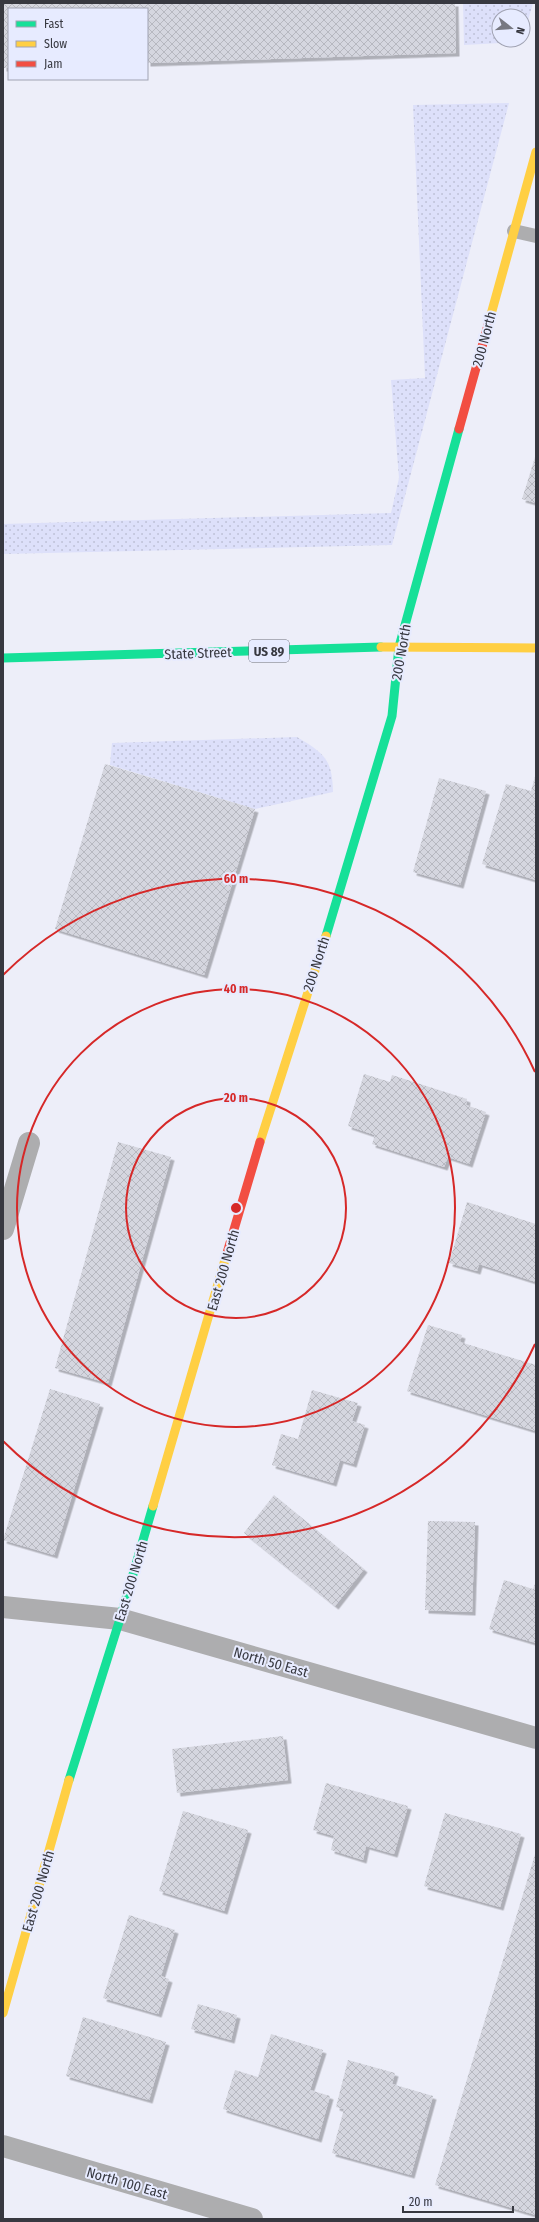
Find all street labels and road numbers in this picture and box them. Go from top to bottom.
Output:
street label: 200 North [469,310,500,369]
street label: 200 North [388,623,415,682]
road number: US 89 [249,640,289,662]
street label: State Street [164,644,232,663]
street label: 200 North [300,935,333,994]
street label: East 200 North [204,1228,243,1313]
street label: East 200 North [111,1539,152,1624]
street label: North 50 East [232,1644,310,1681]
street label: East 200 North [19,1849,58,1934]
street label: North 100 East [85,2164,170,2203]

